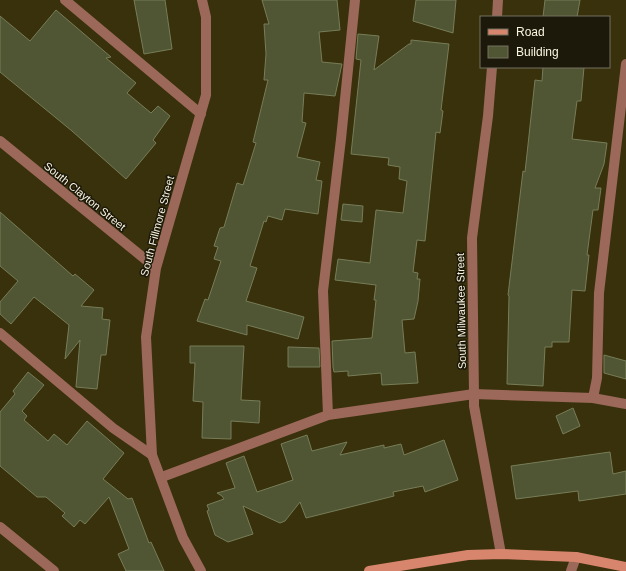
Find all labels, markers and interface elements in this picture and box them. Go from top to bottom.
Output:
legend [480,16,610,68]
text: Road [516,25,545,39]
text: Building [516,45,559,59]
street label: South Clayton Street [42,159,128,233]
street label: South Fillmore Street [138,175,176,277]
street label: South Milwaukee Street [454,253,468,369]

